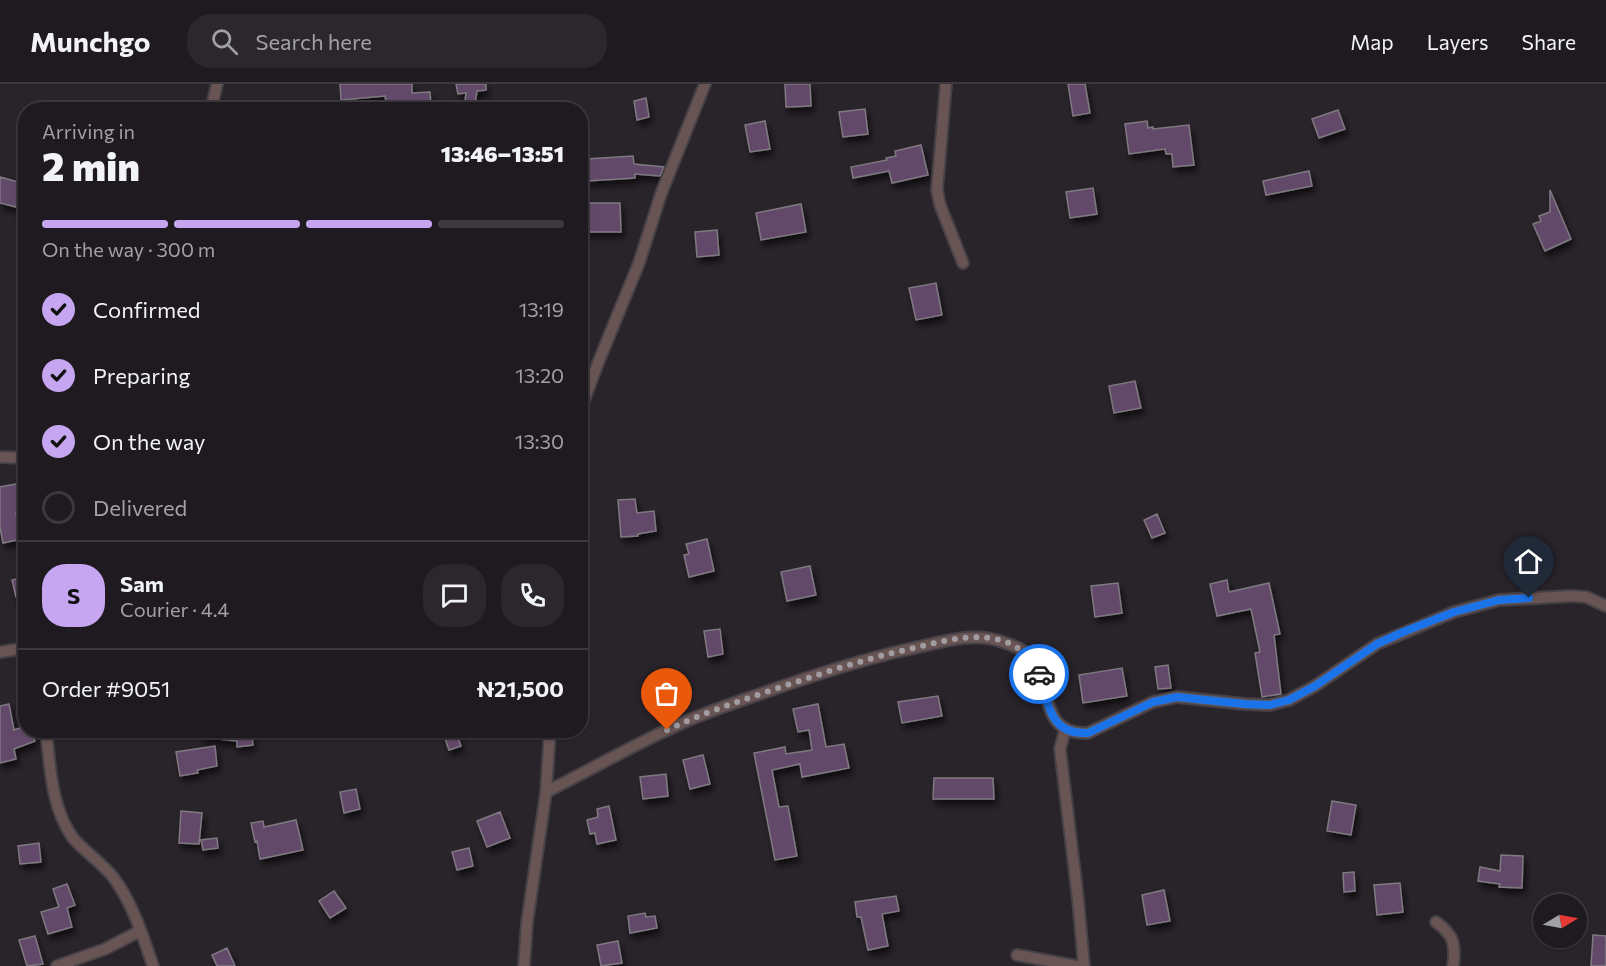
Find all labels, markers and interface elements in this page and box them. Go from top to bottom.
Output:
search box [187,14,607,68]
text: Munchgo [30,24,151,58]
icon: search [208,25,241,58]
text: Search here [256,28,372,55]
text: Map [1350,29,1394,54]
text: Layers [1427,29,1489,54]
text: Share [1522,29,1576,54]
text: Arriving in [42,119,135,143]
text: 13:46–13:51 [441,140,564,167]
text: 2 min [42,141,140,189]
text: On the way · 300 m [42,237,215,261]
icon: check [42,293,75,326]
text: Confirmed [93,296,200,323]
text: 13:19 [519,297,564,321]
icon: check [42,359,75,392]
text: Preparing [93,362,190,389]
text: 13:20 [515,363,564,387]
icon: check [42,425,75,458]
text: On the way [93,428,205,455]
text: 13:30 [515,429,564,453]
text: Delivered [93,494,187,521]
pin [1503,536,1554,598]
icon: home [1512,545,1545,578]
button: chat [423,564,486,627]
button: phone [501,564,564,627]
text: Sam [120,570,164,597]
text: S [67,582,80,609]
text: Courier · 4.4 [120,597,229,621]
courier [1009,644,1069,704]
icon: car [1023,658,1056,691]
pin [641,668,692,730]
text: Order #9051 [42,675,170,702]
text: ₦21,500 [476,675,564,702]
icon: bag [650,677,683,710]
north arrow [1533,894,1587,948]
map controls [1533,894,1587,948]

